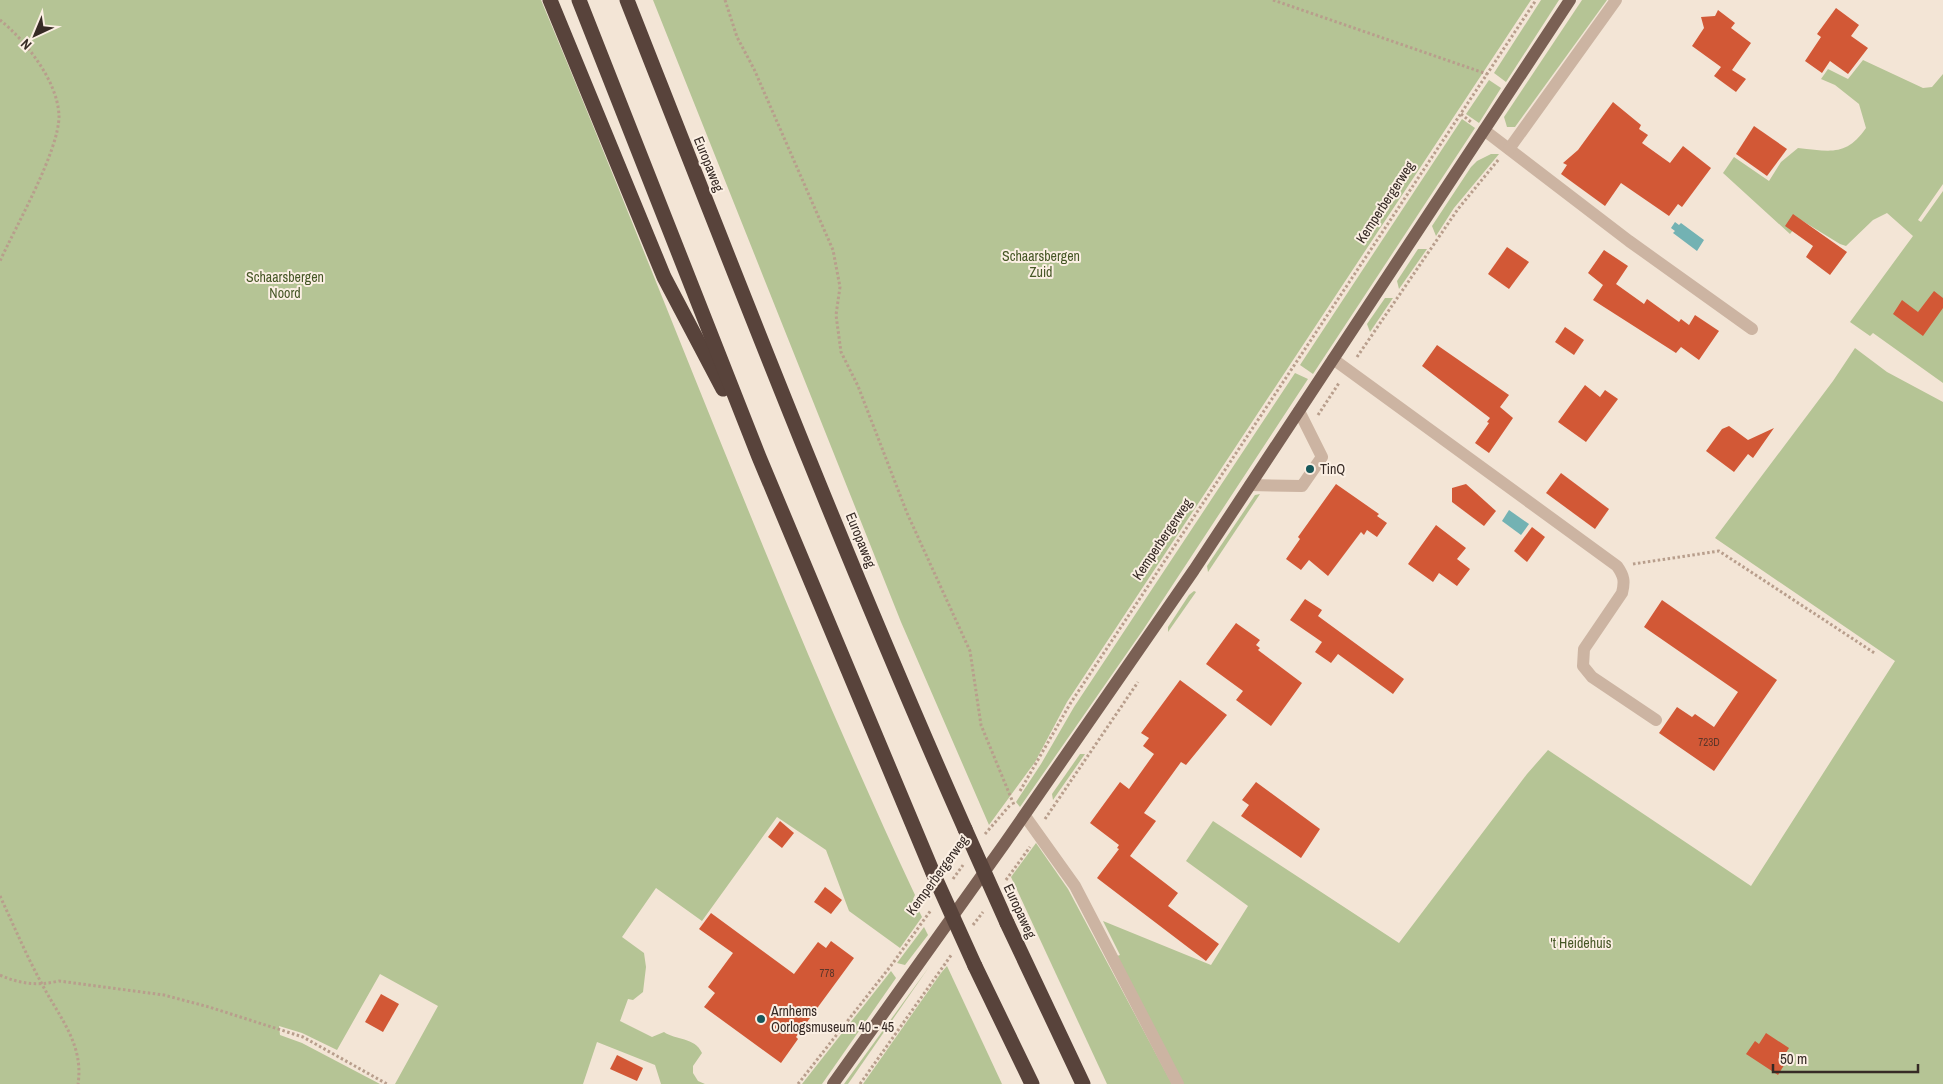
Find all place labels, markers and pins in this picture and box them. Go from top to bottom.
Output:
place label: TinQ [1320,460,1345,478]
marker: TinQ [1304,463,1316,475]
place label: Arnhems Oorlogsmuseum 40 - 45 [770,1002,894,1036]
marker: Arnhems Oorlogsmuseum 40 - 45 [755,1013,767,1025]

